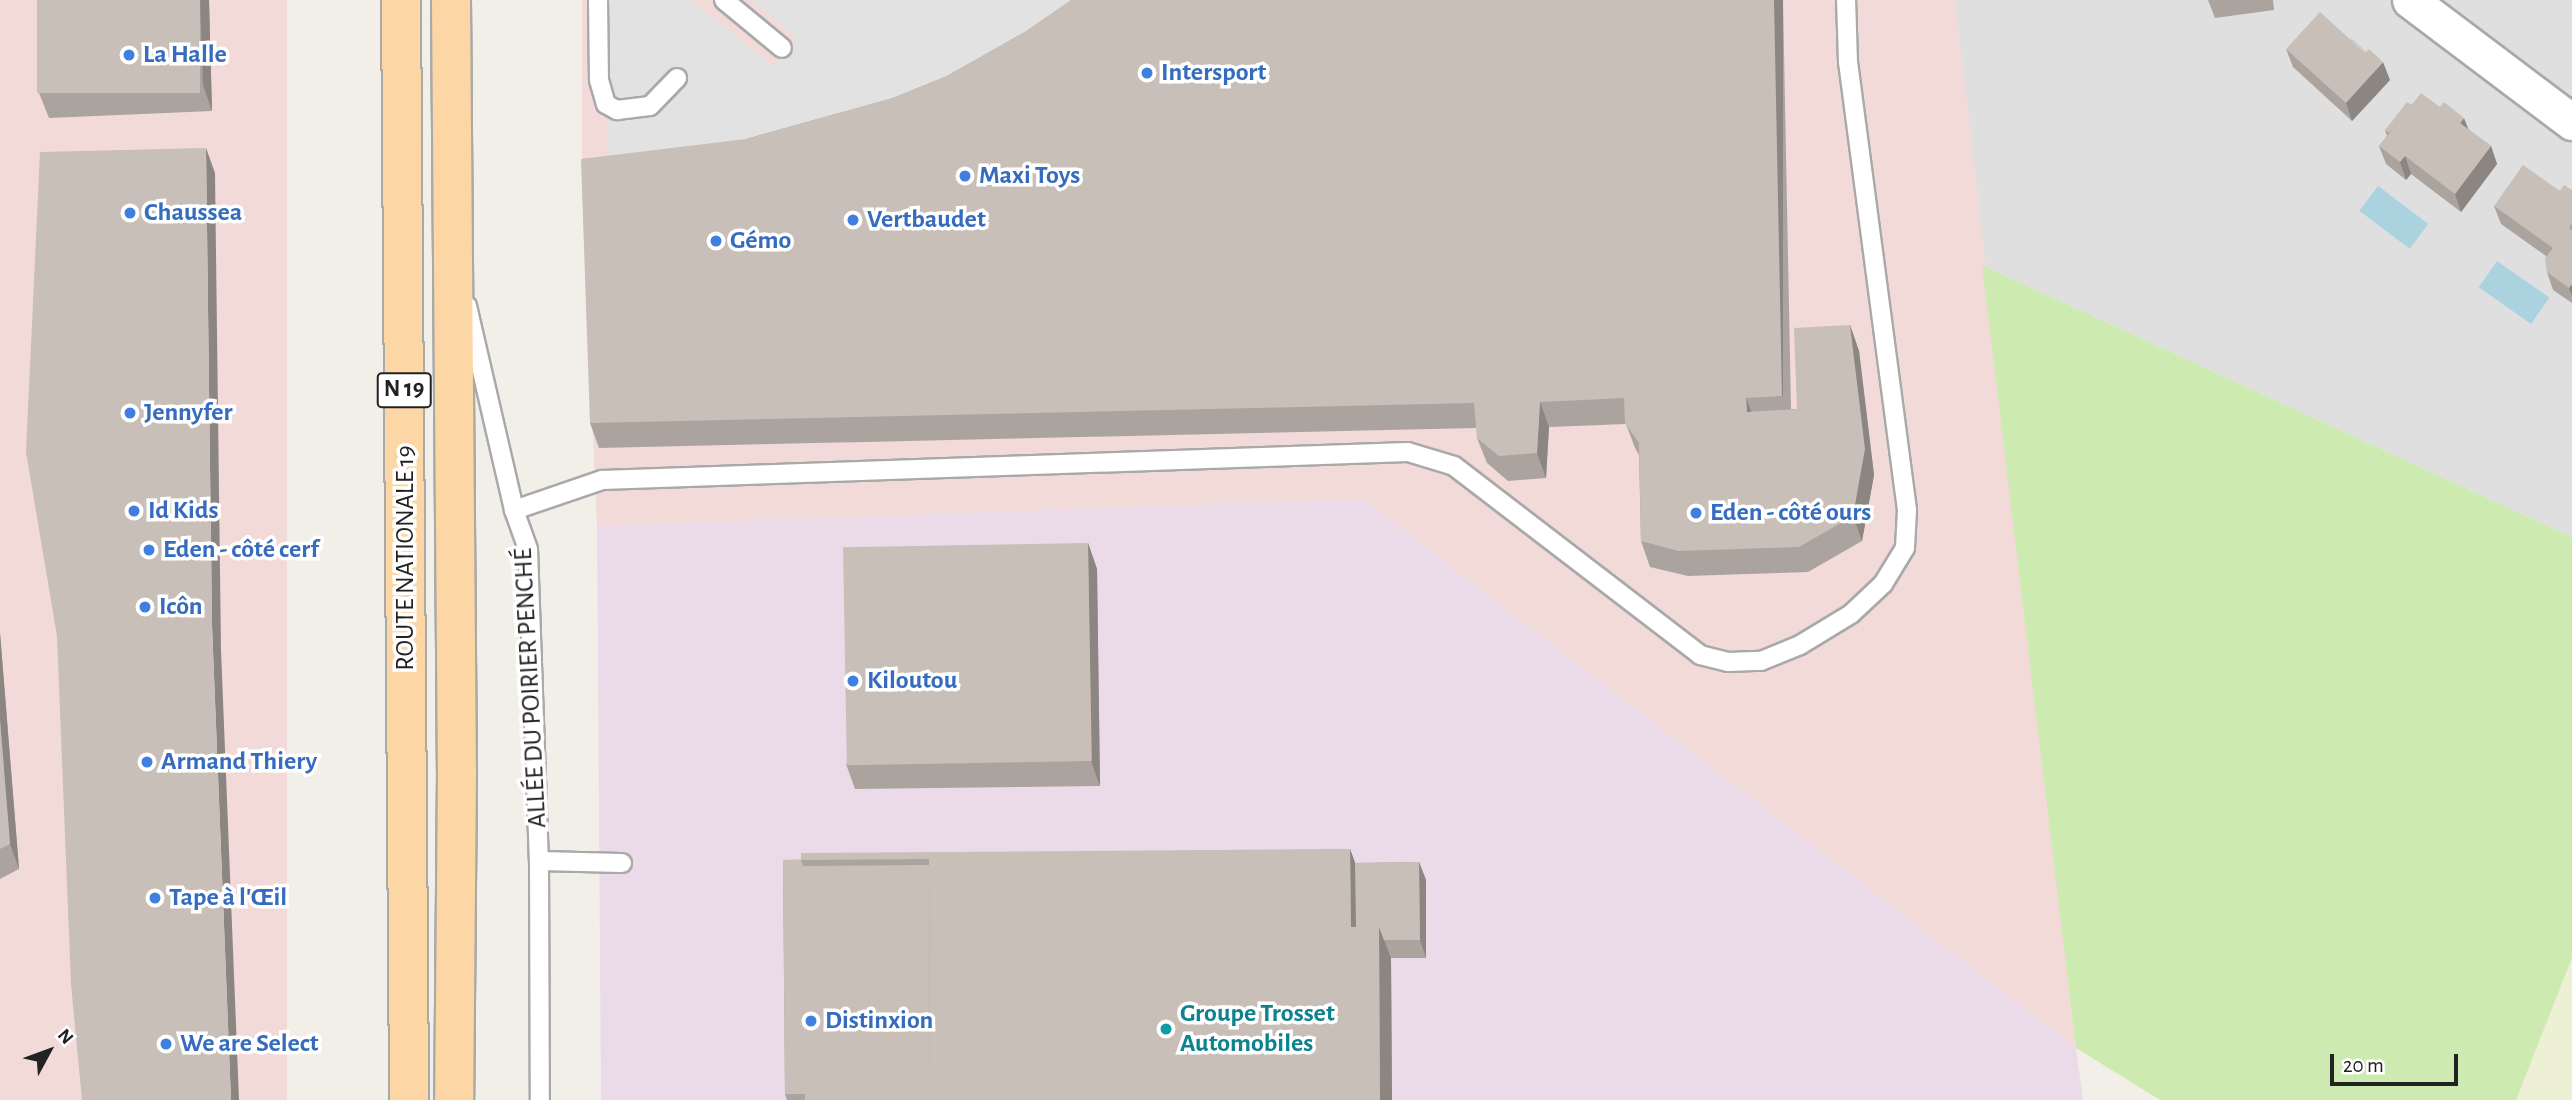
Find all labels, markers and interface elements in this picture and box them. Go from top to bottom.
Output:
place label: La Halle [143,39,227,71]
marker: La Halle [121,47,137,63]
place label: Intersport [1161,57,1266,89]
marker: Intersport [1139,65,1155,81]
place label: Maxi Toys [979,160,1080,192]
marker: Maxi Toys [957,168,973,184]
place label: Chaussea [144,197,242,229]
place label: Vertbaudet [867,204,986,236]
marker: Chaussea [122,205,138,221]
marker: Vertbaudet [845,212,861,228]
place label: Gémo [730,225,791,257]
marker: Gémo [708,233,724,249]
road number: N 19 [376,370,432,410]
place label: Jennyfer [144,397,233,429]
marker: Jennyfer [122,405,138,421]
street label: ROUTE NATIONALE 19 [390,445,422,671]
place label: Id Kids [148,495,218,527]
place label: Eden - côté ours [1710,497,1871,529]
marker: Id Kids [126,503,142,519]
marker: Eden - côté ours [1688,505,1704,521]
place label: Eden - côté cerf [163,534,319,566]
marker: Eden - côté cerf [141,542,157,558]
street label: ALLÉE DU POIRIER PENCHÉ [508,547,554,829]
place label: Icôn [159,591,203,623]
marker: Icôn [137,599,153,615]
place label: Kiloutou [867,665,957,697]
marker: Kiloutou [845,673,861,689]
place label: Armand Thiery [161,746,317,778]
marker: Armand Thiery [139,754,155,770]
place label: Tape à l'Œil [169,882,287,914]
marker: Tape à l'Œil [147,890,163,906]
place label: Groupe Trosset Automobiles [1180,998,1335,1060]
place label: Distinxion [825,1005,933,1037]
marker: Distinxion [803,1013,819,1029]
north arrow [14,1016,84,1086]
marker: Groupe Trosset Automobiles [1158,1021,1174,1037]
text: N [54,1026,77,1048]
place label: We are Select [180,1028,319,1060]
marker: We are Select [158,1036,174,1052]
scale bar [2334,1040,2462,1084]
text: 20 m [2343,1055,2384,1076]

